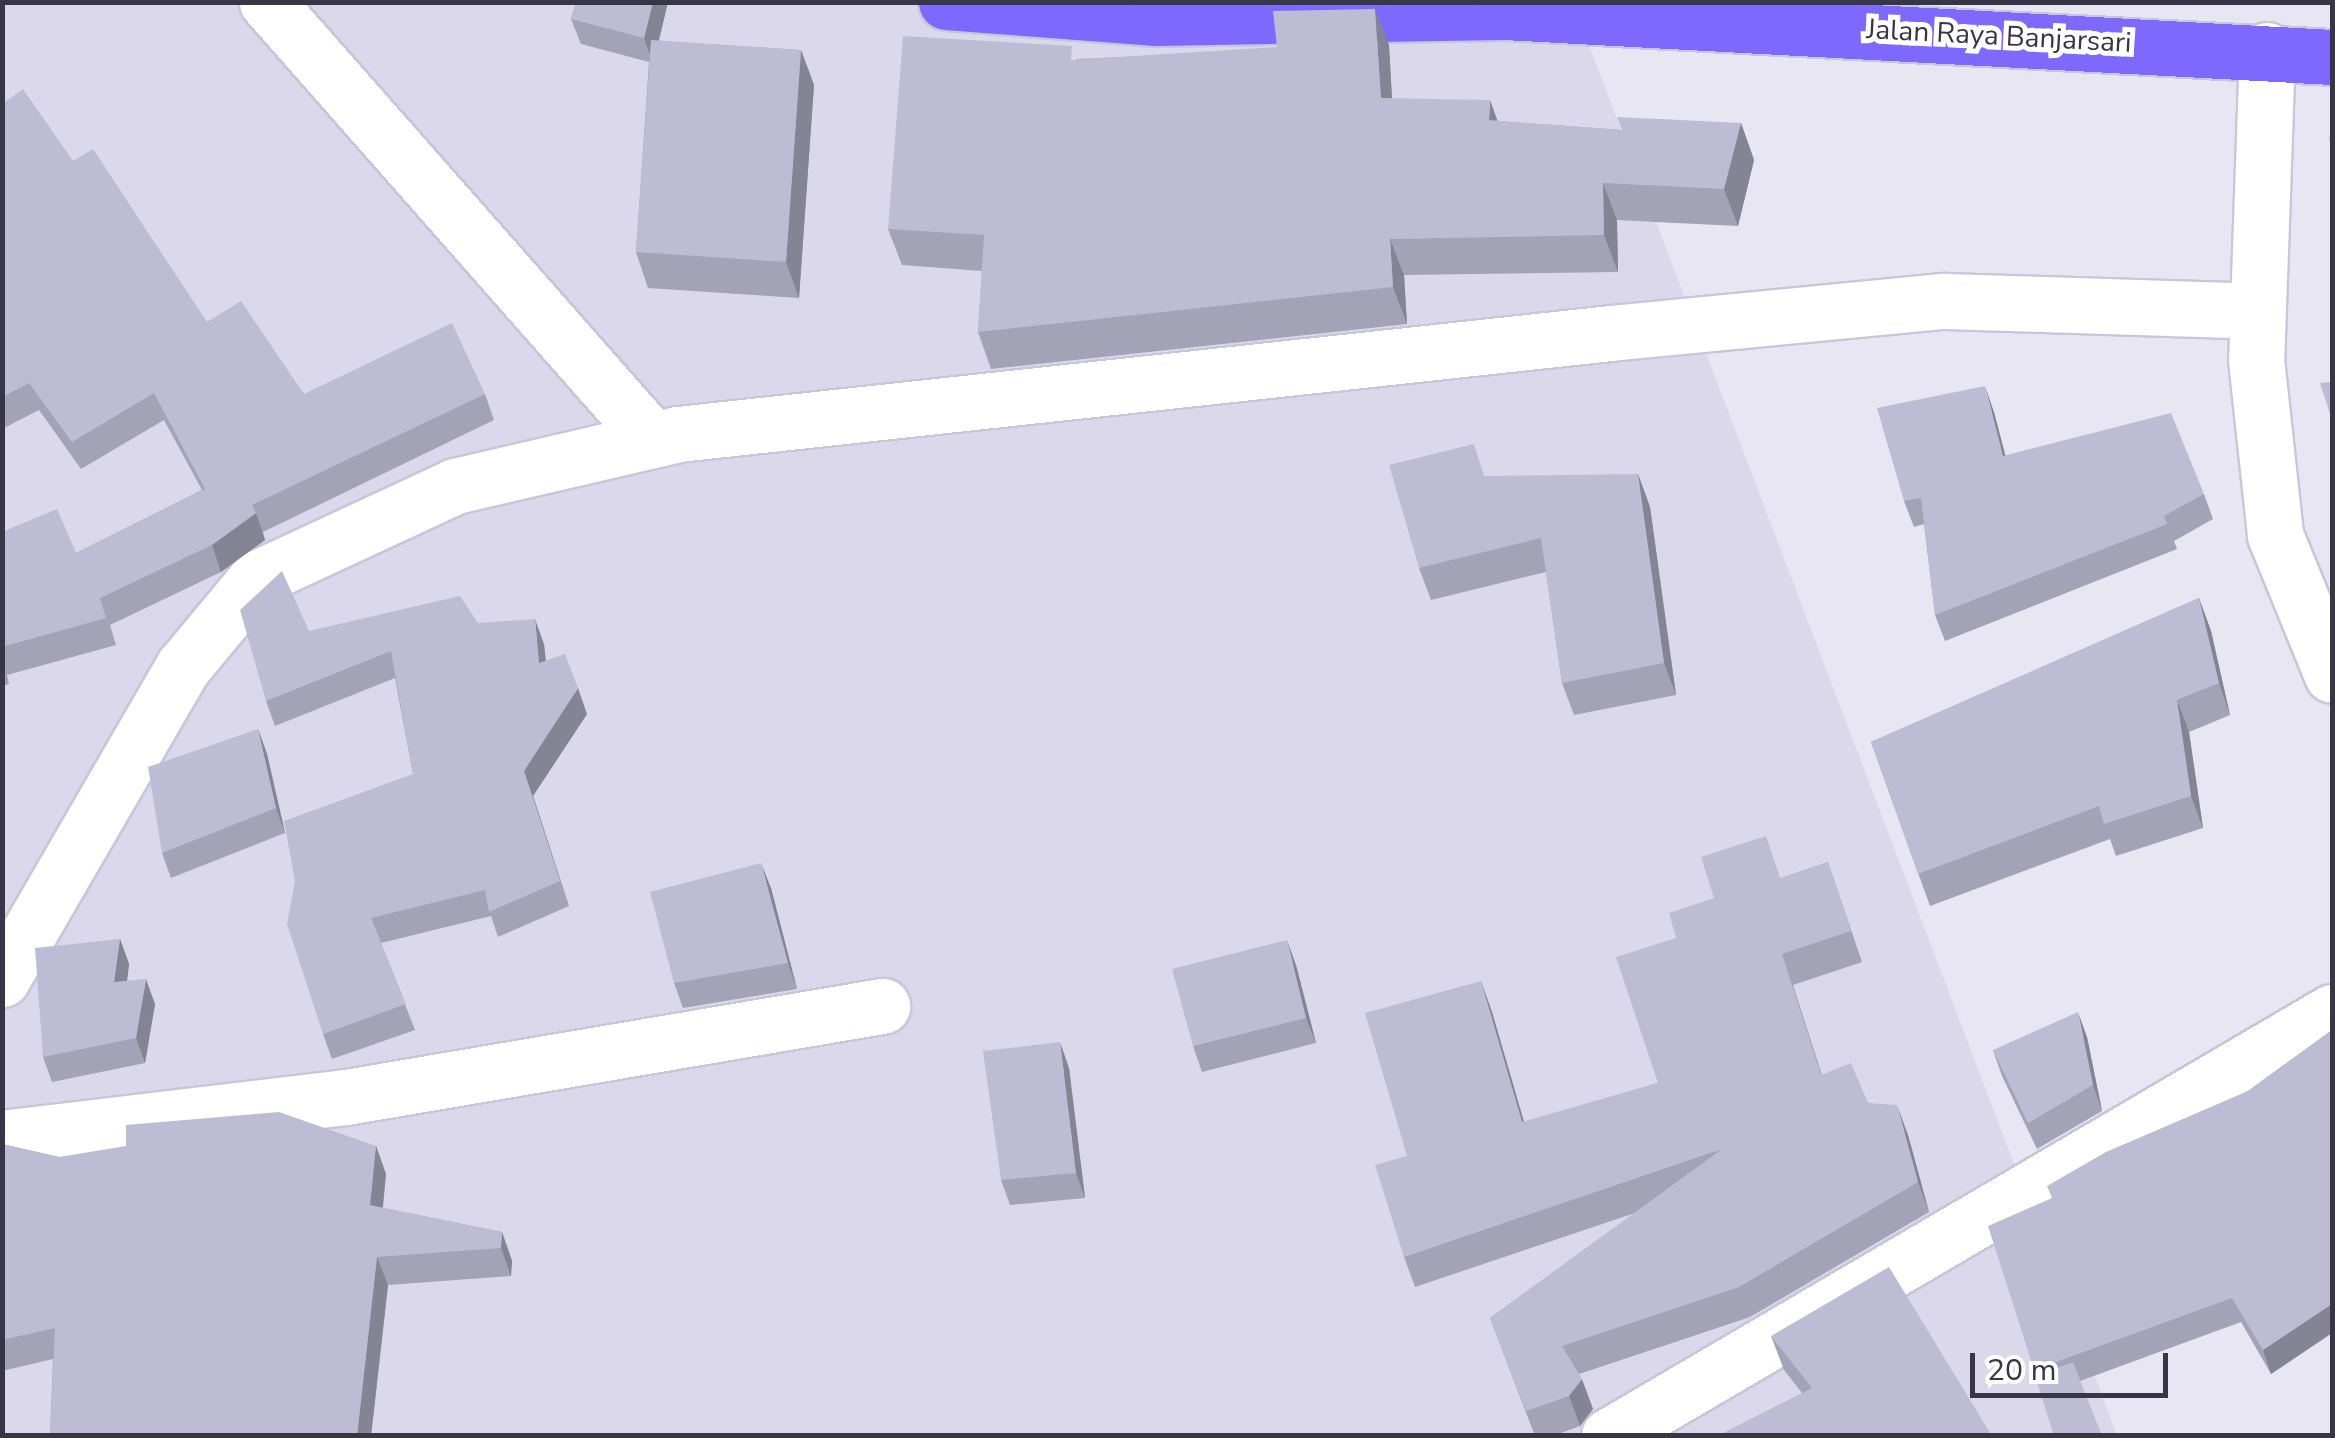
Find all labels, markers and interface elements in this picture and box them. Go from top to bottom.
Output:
street label: Jalan Raya Banjarsari [1866,12,2132,60]
scale bar [1975,1333,2172,1395]
text: 20 m [1987,1350,2056,1391]

